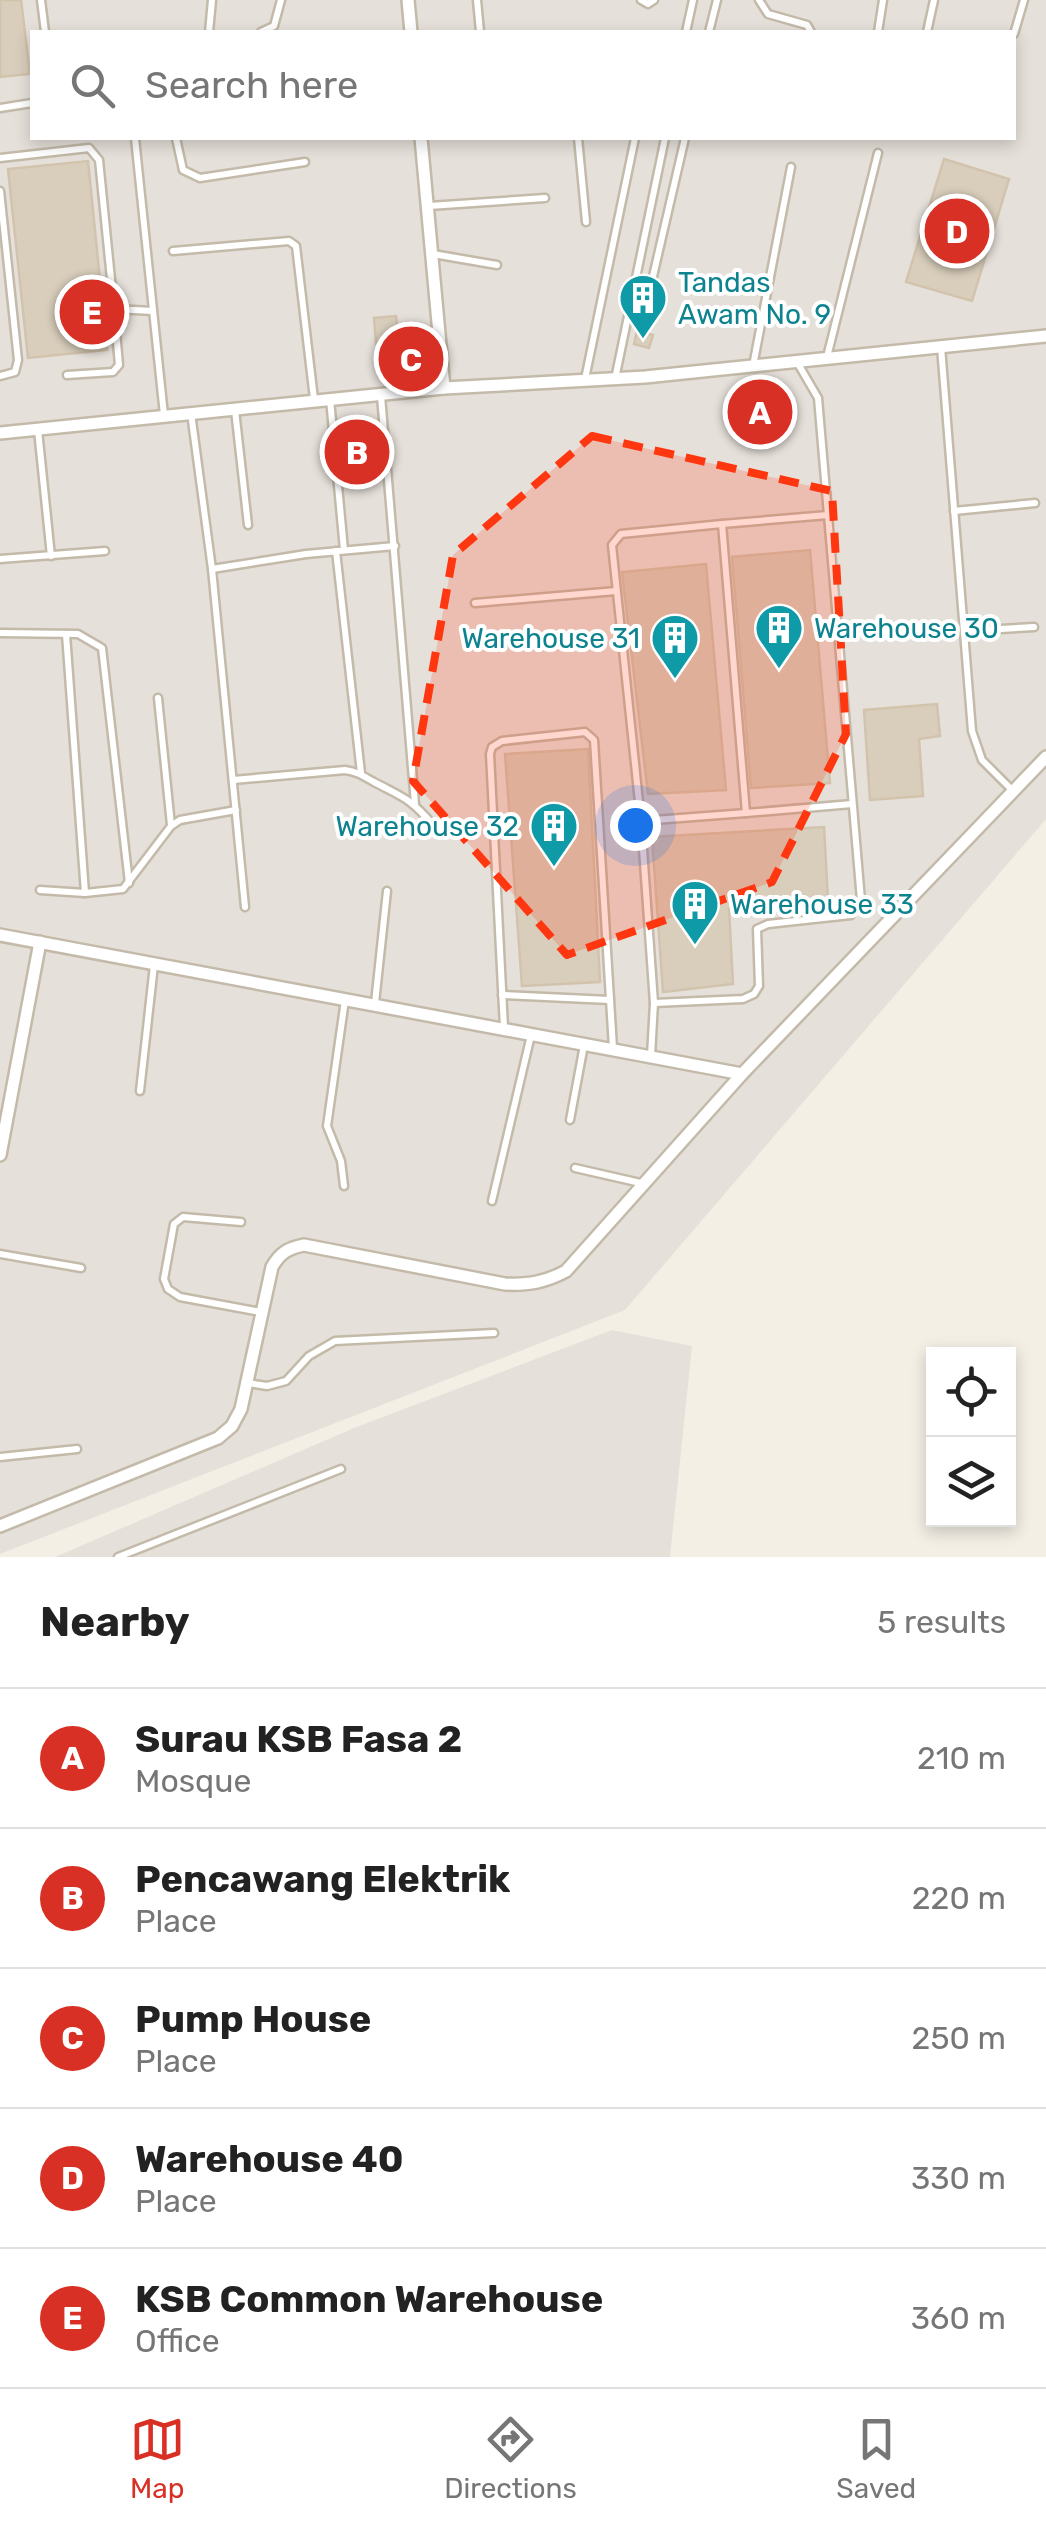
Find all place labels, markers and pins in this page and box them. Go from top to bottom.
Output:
pin: D [924,194,990,268]
place label: Tandas Awam No. 9 [678,266,831,331]
building icon: Tandas Awam No. 9 [617,272,669,340]
pin: E [59,274,124,350]
pin: C [378,322,444,396]
pin: A [728,374,792,450]
pin: B [324,414,390,490]
building icon: Warehouse 30 [753,602,805,670]
building icon: Warehouse 31 [649,612,701,680]
place label: Warehouse 30 [814,612,999,645]
place label: Warehouse 31 [462,622,640,655]
building icon: Warehouse 32 [528,800,580,868]
place label: Warehouse 32 [336,810,519,843]
building icon: Warehouse 33 [669,878,721,946]
place label: Warehouse 33 [730,888,914,921]

